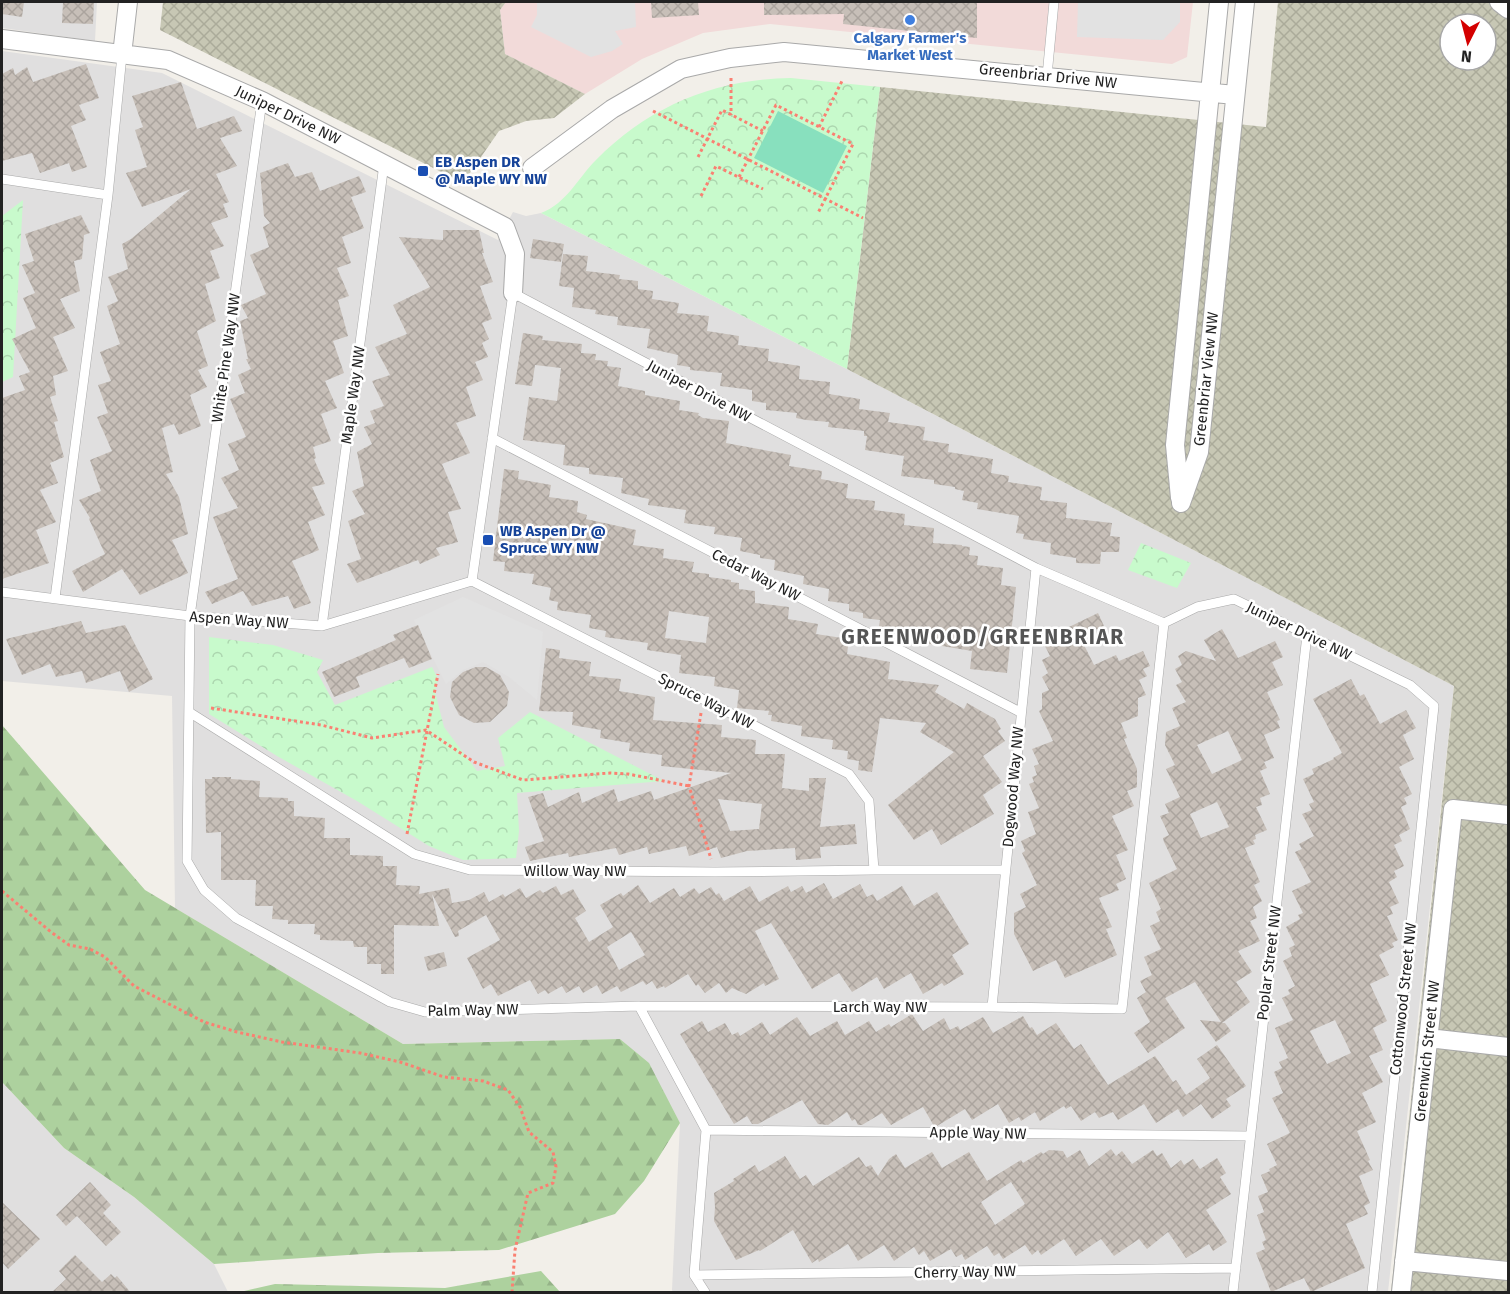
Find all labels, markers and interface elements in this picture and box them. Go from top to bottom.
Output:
north arrow [1438,12,1498,72]
marker: Calgary Farmer's Market West [903,13,917,27]
place label: Calgary Farmer's Market West [854,29,966,64]
text: N [1460,46,1473,66]
street label: Greenbriar Drive NW [978,60,1118,92]
street label: Juniper Drive NW [232,82,344,149]
place label: EB Aspen DR @ Maple WY NW [435,153,547,188]
marker: EB Aspen DR @ Maple WY NW [416,164,430,178]
street label: White Pine Way NW [208,292,244,424]
street label: Greenbriar View NW [1190,310,1222,447]
street label: Maple Way NW [337,344,369,445]
street label: Juniper Drive NW [644,356,755,426]
place label: WB Aspen Dr @ Spruce WY NW [500,522,606,557]
marker: WB Aspen Dr @ Spruce WY NW [481,533,495,547]
street label: Cedar Way NW [709,545,804,605]
street label: Juniper Drive NW [1243,598,1355,665]
street label: Aspen Way NW [189,608,290,632]
district label: GREENWOOD/GREENBRIAR [841,624,1125,650]
street label: Spruce Way NW [655,669,757,733]
street label: Dogwood Way NW [999,725,1027,848]
street label: Willow Way NW [524,862,627,880]
street label: Poplar Street NW [1253,904,1285,1021]
street label: Cottonwood Street NW [1386,921,1420,1076]
street label: Greenwich Street NW [1411,979,1443,1123]
street label: Larch Way NW [833,998,928,1016]
street label: Palm Way NW [427,1000,519,1020]
street label: Apple Way NW [929,1123,1027,1143]
street label: Cherry Way NW [914,1262,1017,1282]

